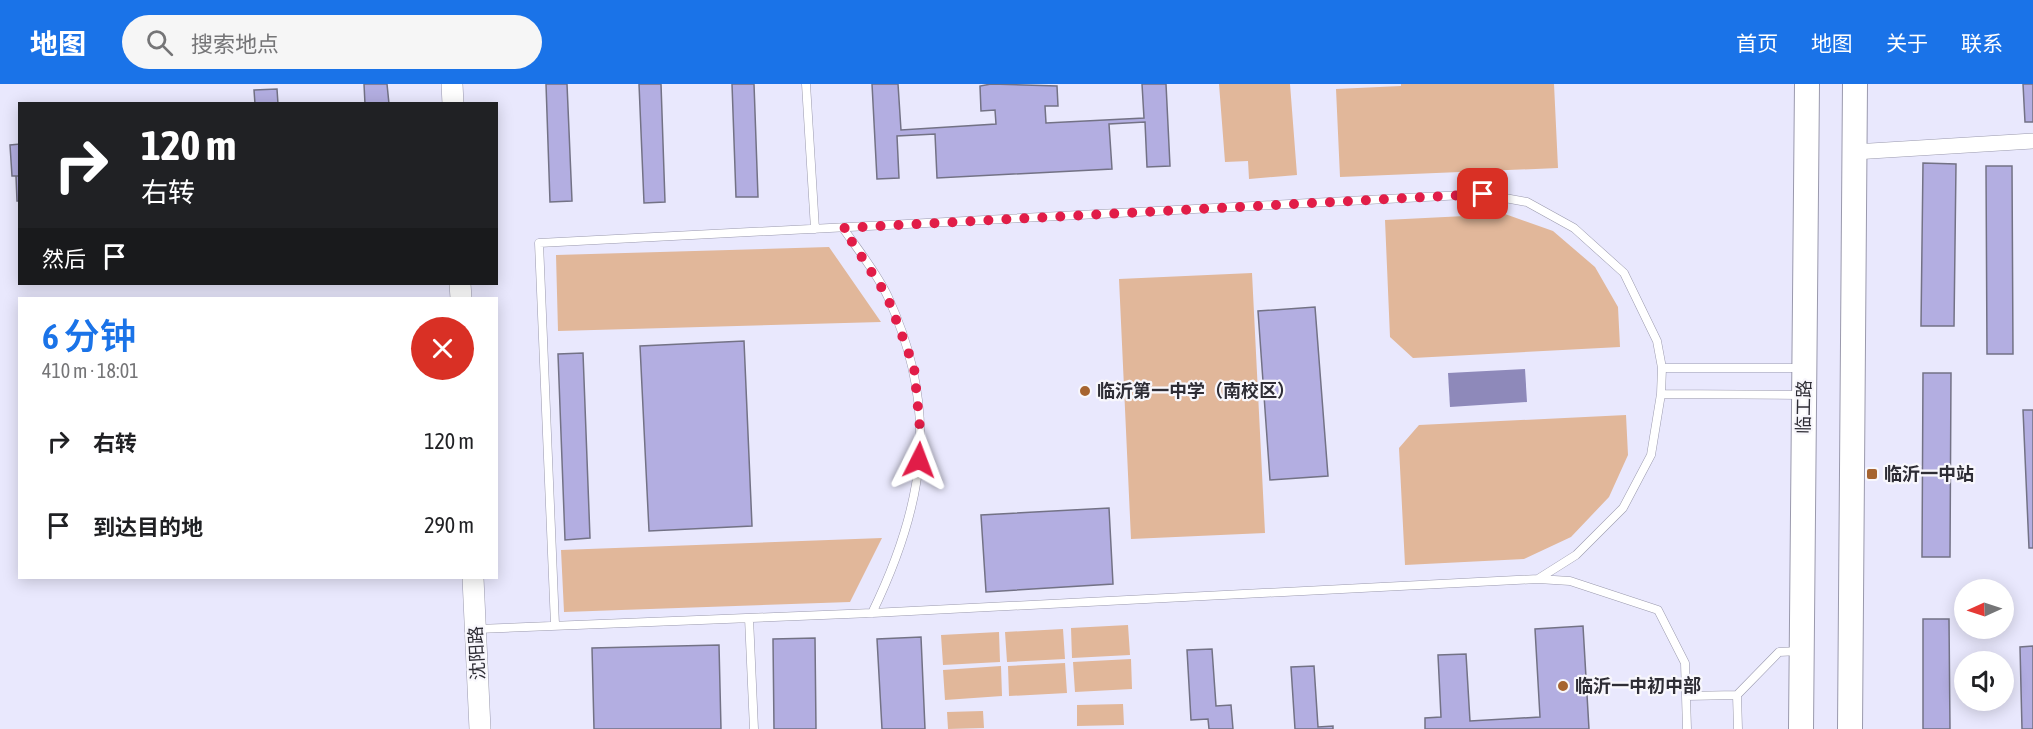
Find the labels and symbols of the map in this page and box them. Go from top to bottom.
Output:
pin [1457,168,1508,219]
place label: 临沂第一中学（南校区） [1097,380,1295,401]
street label: 临工路 [1793,380,1814,434]
marker: 临沂第一中学（南校区） [1078,384,1092,398]
position arrow [887,428,951,492]
place label: 临沂一中站 [1884,463,1974,484]
marker: 临沂一中站 [1865,467,1879,481]
north arrow [1954,579,2014,639]
street label: 沈阳路 [465,626,488,681]
place label: 临沂一中初中部 [1575,675,1701,696]
marker: 临沂一中初中部 [1556,679,1570,693]

